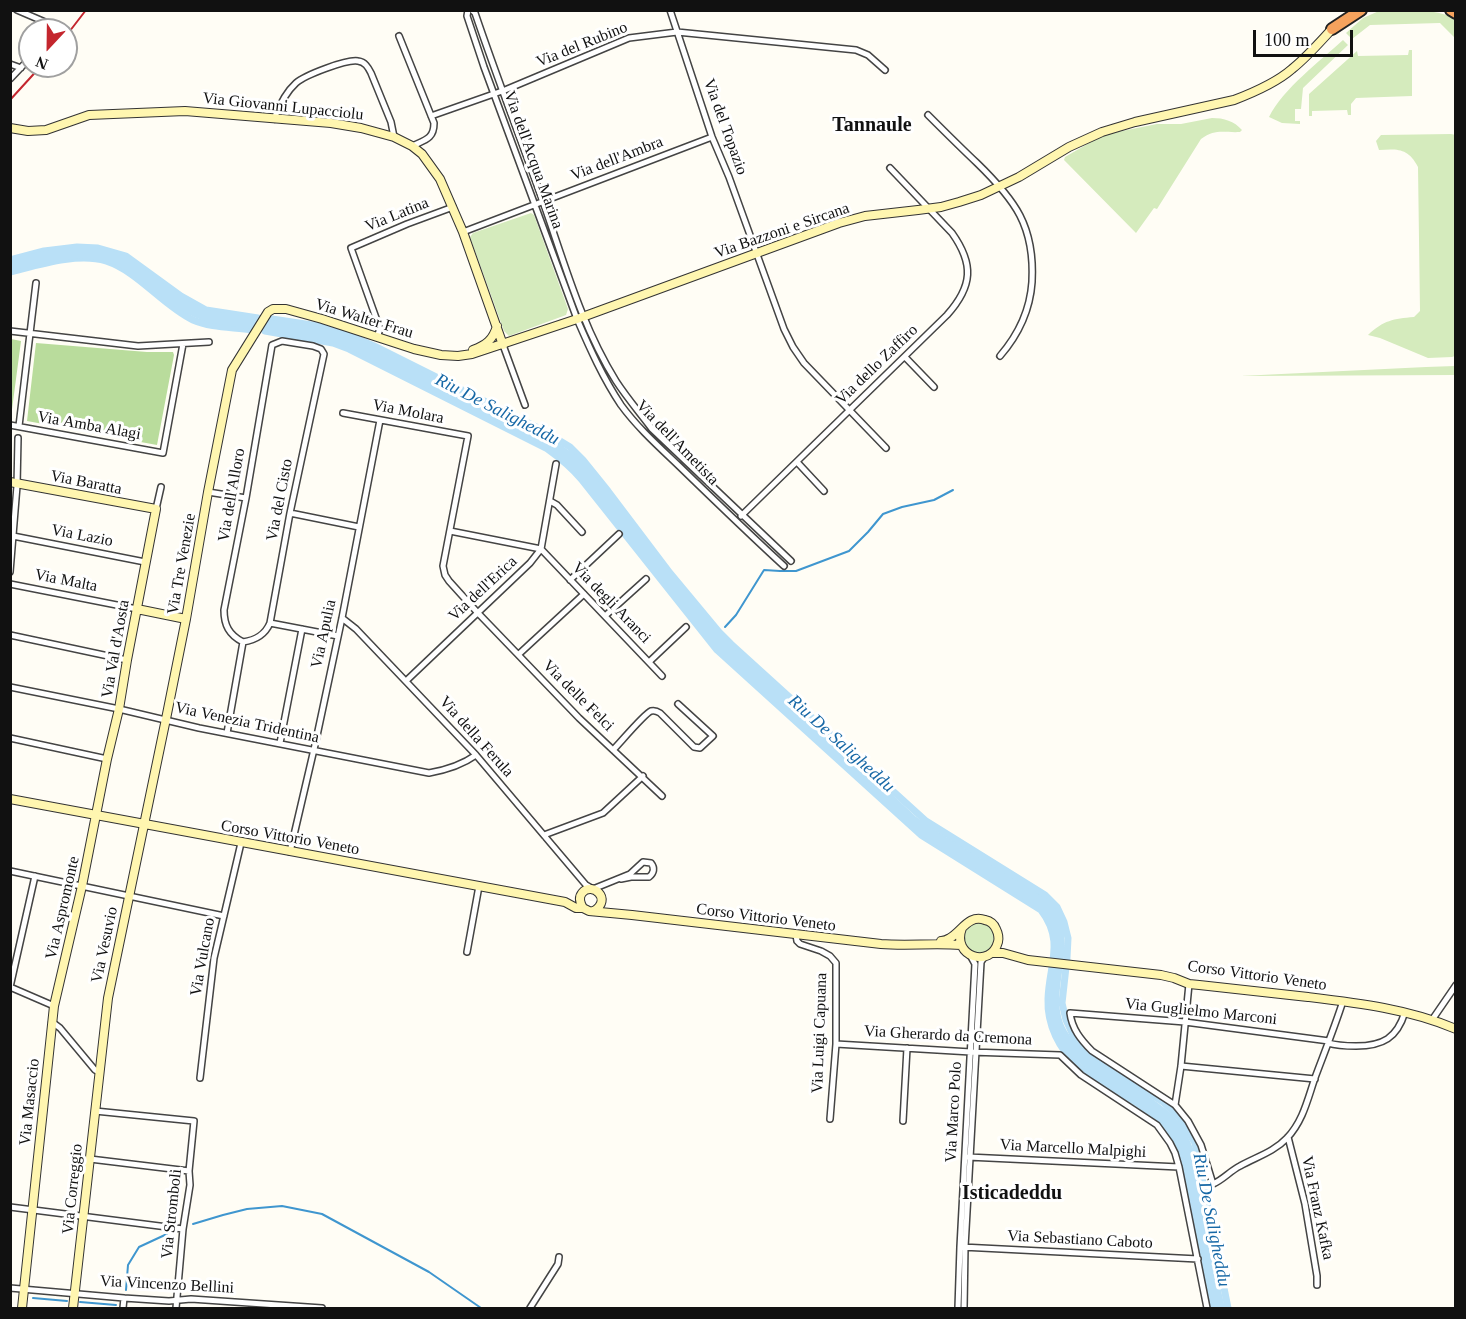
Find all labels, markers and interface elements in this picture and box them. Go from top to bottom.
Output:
north arrow [18,18,78,78]
street label: Via del Rubino [534,18,630,72]
scale bar [1256,18,1356,56]
text: 100 m [1264,30,1310,50]
text: N [33,53,50,73]
street label: Via del Topazio [699,76,751,178]
street label: Via Giovanni Lupacciolu [202,89,364,125]
street label: Via dell'Acqua Marina [499,89,567,231]
district label: Tannaule [832,114,912,138]
street label: Via dell'Ambra [568,133,666,185]
street label: Via Latina [362,194,432,236]
street label: Via Bazzoni e Sircana [712,199,852,263]
street label: Via Walter Frau [313,295,415,343]
street label: Via dello Zaffiro [832,321,922,409]
water label: Riu De Saligheddu [432,370,562,450]
street label: Via Molara [371,396,445,428]
street label: Via dell'Ametista [632,396,722,490]
street label: Via Amba Alagi [36,407,142,445]
street label: Via dell'Alloro [214,447,250,543]
street label: Via del Cisto [263,457,297,543]
street label: Via Baratta [49,467,123,499]
street label: Via Tre Venezie [164,512,200,616]
street label: Via Lazio [49,521,115,551]
street label: Via dell'Erica [445,552,521,626]
street label: Via degli Aranci [567,558,655,648]
street label: Via Malta [33,566,99,596]
street label: Via Val d'Aosta [98,598,134,700]
street label: Via Apulia [307,598,341,670]
street label: Via delle Felci [538,656,618,736]
water label: Riu De Saligheddu [783,690,899,798]
street label: Via della Ferula [435,693,517,781]
street label: Via Venezia Tridentina [173,698,321,748]
street label: Corso Vittorio Veneto [219,816,361,860]
street label: Via Aspromonte [42,855,84,961]
street label: Corso Vittorio Veneto [695,900,837,936]
street label: Via Vesuvio [88,905,122,985]
street label: Via Vulcano [187,916,219,998]
street label: Corso Vittorio Veneto [1186,957,1328,995]
street label: Via Luigi Capuana [808,972,832,1094]
street label: Via Guglielmo Marconi [1124,994,1278,1030]
street label: Via Gherardo da Cremona [863,1022,1033,1050]
street label: Via Masaccio [16,1058,44,1146]
street label: Via Marco Polo [942,1061,966,1163]
street label: Via Marcello Malpighi [999,1136,1147,1162]
street label: Via Correggio [59,1143,87,1235]
water label: Riu De Saligheddu [1187,1151,1235,1289]
street label: Via Franz Kafka [1297,1154,1337,1262]
street label: Via Stromboli [158,1168,186,1260]
district label: Isticadeddu [962,1182,1062,1206]
street label: Via Sebastiano Caboto [1007,1227,1153,1253]
street label: Via Vincenzo Bellini [100,1272,234,1298]

